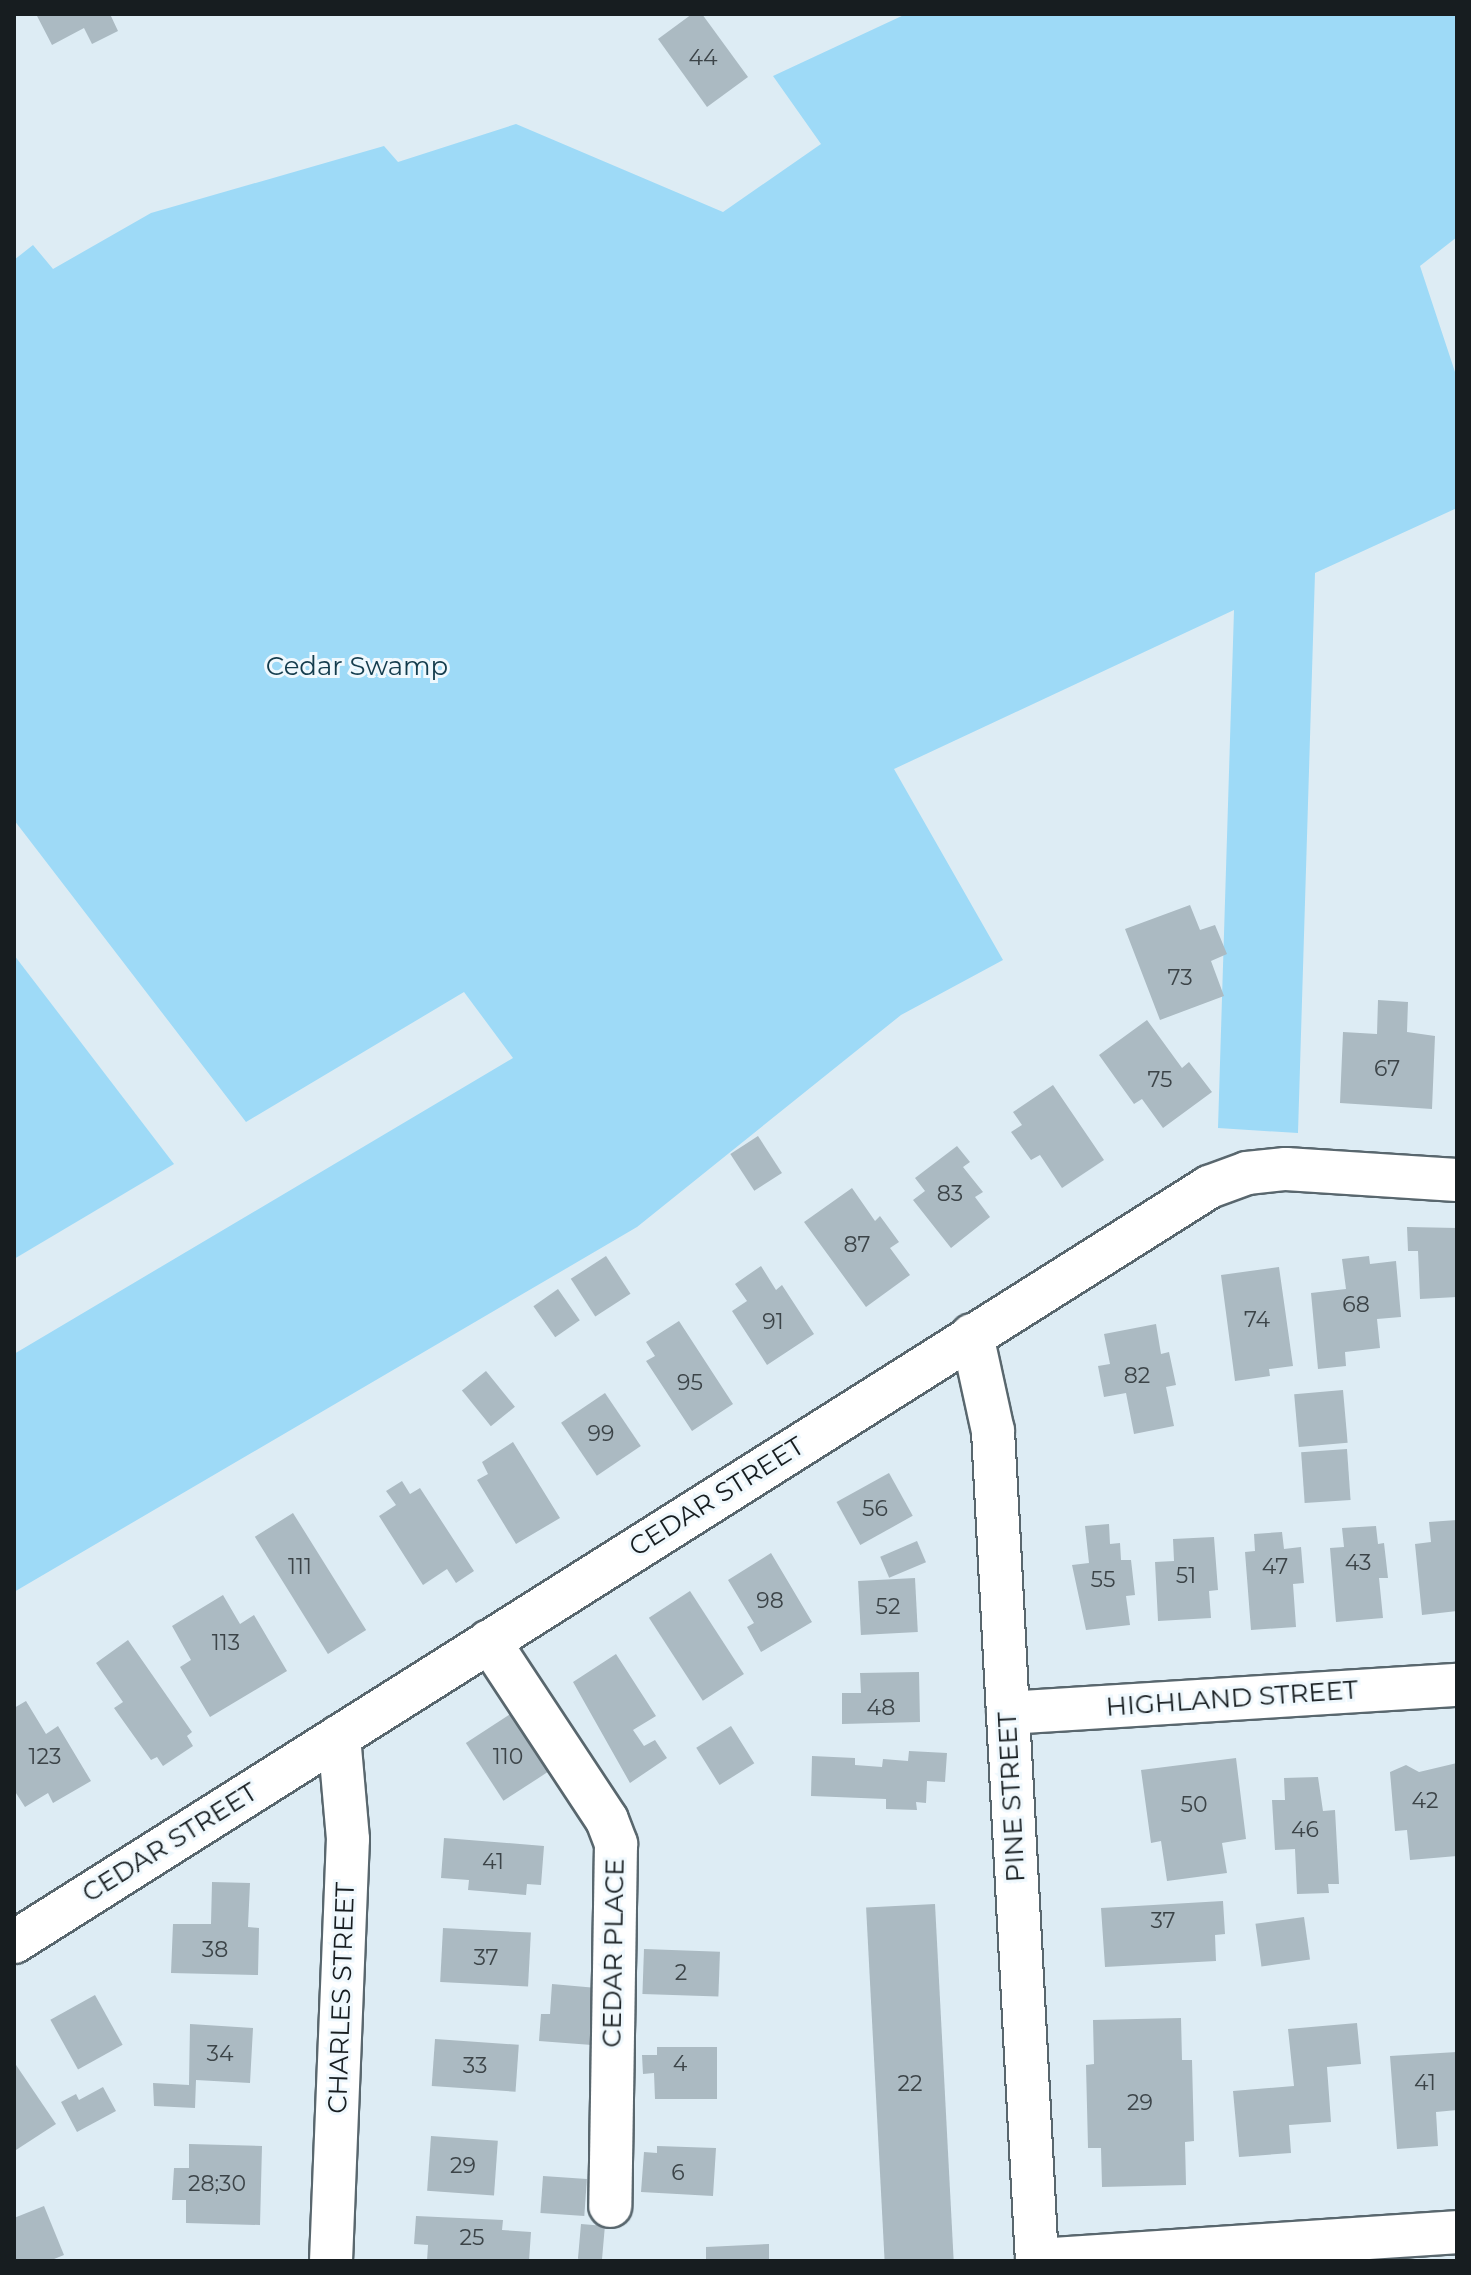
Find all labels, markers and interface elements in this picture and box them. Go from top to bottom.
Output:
house number: 44 [688,45,718,71]
park label: Cedar Swamp [266,651,448,683]
house number: 73 [1167,965,1193,991]
house number: 67 [1374,1056,1400,1082]
house number: 75 [1148,1067,1172,1093]
house number: 83 [937,1181,963,1207]
house number: 87 [844,1232,870,1258]
house number: 68 [1342,1292,1370,1318]
house number: 74 [1244,1307,1270,1333]
house number: 91 [762,1309,784,1335]
house number: 82 [1124,1363,1150,1389]
house number: 95 [677,1370,703,1396]
house number: 99 [588,1421,614,1447]
street label: CEDAR STREET [624,1431,810,1563]
house number: 56 [862,1496,888,1522]
house number: 43 [1345,1550,1371,1576]
house number: 111 [288,1554,312,1580]
house number: 47 [1262,1554,1288,1580]
house number: 51 [1176,1563,1196,1589]
house number: 55 [1091,1567,1115,1593]
house number: 98 [756,1588,784,1614]
house number: 52 [876,1594,900,1620]
house number: 113 [212,1630,240,1656]
street label: HIGHLAND STREET [1105,1675,1359,1723]
house number: 48 [867,1695,895,1721]
street label: PINE STREET [992,1711,1032,1883]
house number: 123 [29,1744,61,1770]
house number: 110 [493,1744,523,1770]
street label: CEDAR STREET [77,1777,263,1909]
house number: 42 [1412,1788,1438,1814]
house number: 50 [1180,1792,1208,1818]
house number: 46 [1291,1817,1319,1843]
house number: 41 [482,1849,504,1875]
street label: CEDAR PLACE [597,1858,631,2048]
street label: CHARLES STREET [322,1882,362,2114]
house number: 37 [1150,1908,1176,1934]
house number: 38 [202,1937,228,1963]
house number: 37 [473,1945,499,1971]
house number: 2 [675,1960,687,1986]
house number: 34 [207,2041,233,2067]
house number: 4 [673,2051,687,2077]
house number: 33 [463,2053,487,2079]
house number: 41 [1414,2070,1436,2096]
house number: 22 [898,2071,922,2097]
house number: 29 [1127,2090,1153,2116]
house number: 29 [450,2153,476,2179]
house number: 6 [671,2160,685,2186]
house number: 28;30 [188,2171,246,2197]
house number: 25 [460,2225,484,2251]

